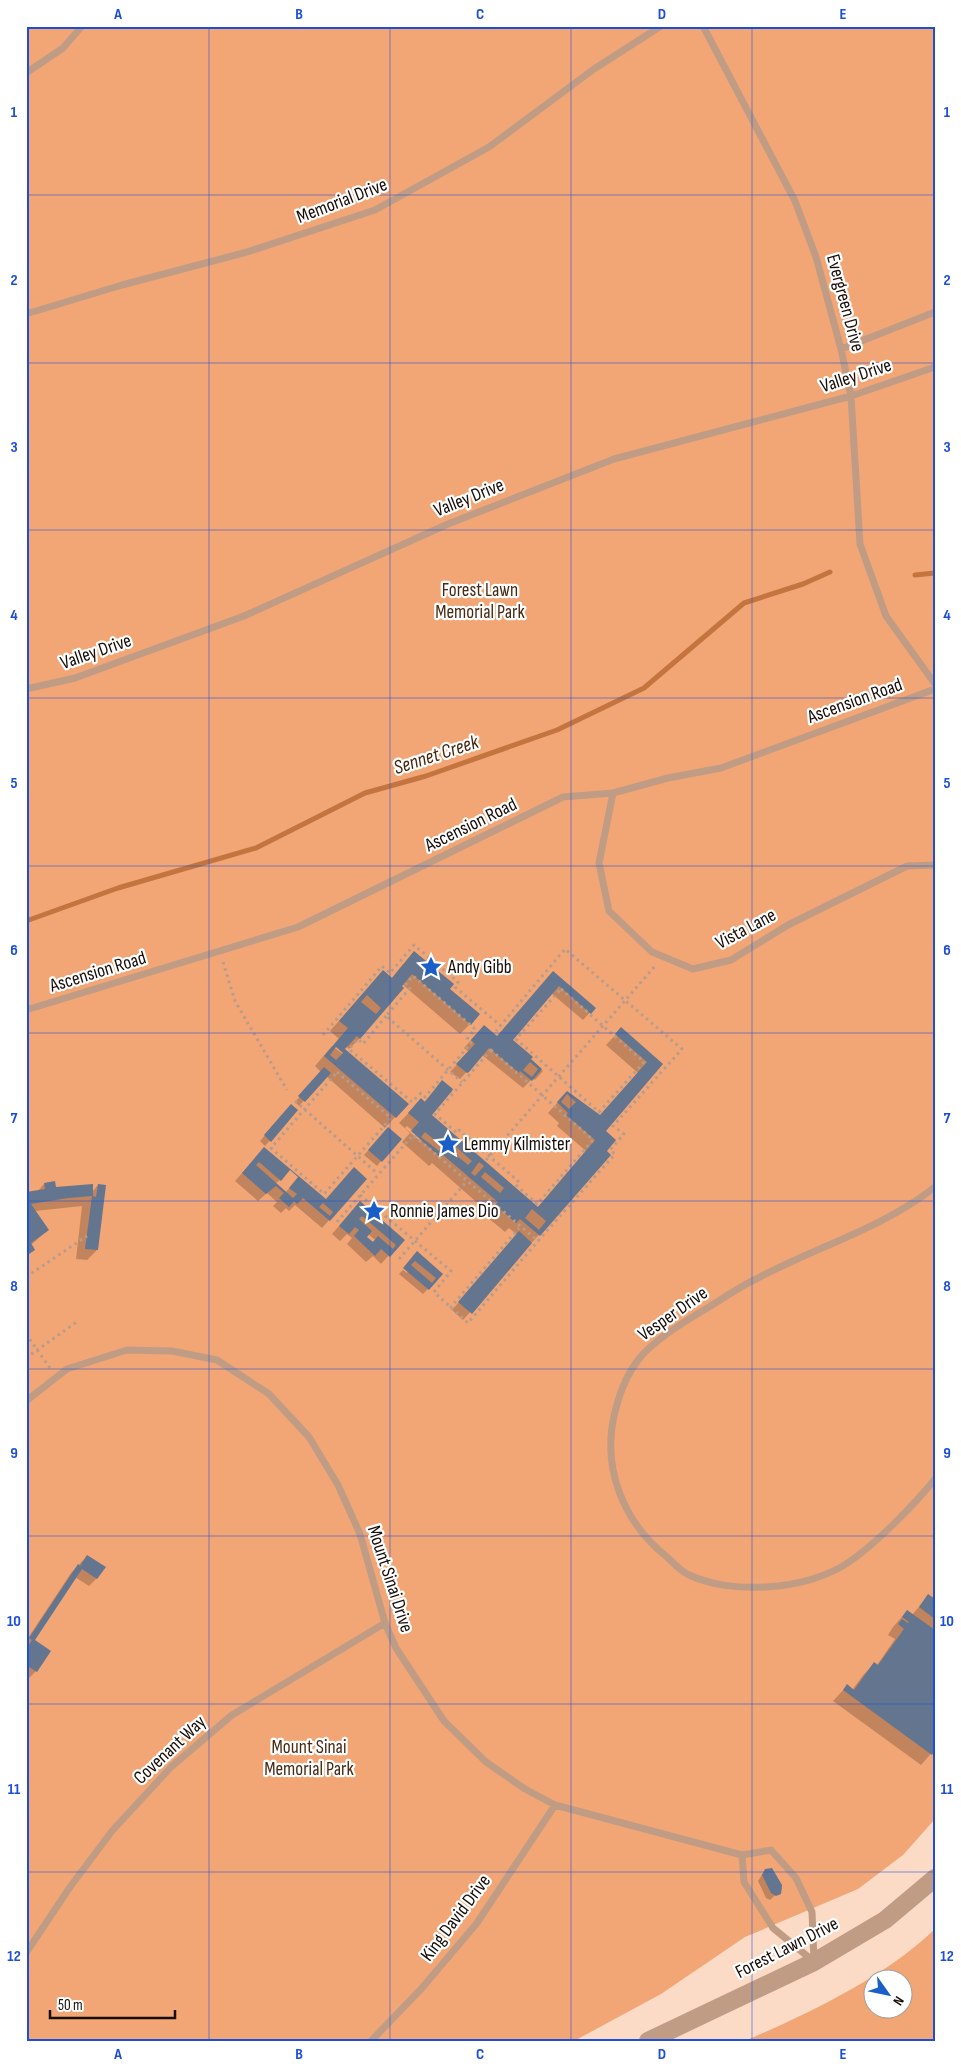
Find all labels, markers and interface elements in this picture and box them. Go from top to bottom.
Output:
text: A [113,5,122,24]
text: B [295,5,303,24]
text: C [476,5,484,24]
text: D [658,5,666,24]
text: E [840,5,847,24]
text: 1 [11,103,18,122]
text: 1 [944,103,951,122]
street label: Memorial Drive [294,173,390,229]
street label: Evergreen Drive [821,252,869,354]
text: 2 [10,271,18,290]
text: 2 [943,271,951,290]
street label: Valley Drive [818,354,894,398]
text: 3 [10,438,18,457]
text: 3 [943,438,951,457]
street label: Valley Drive [431,474,507,522]
park label: Forest Lawn Memorial Park [435,579,526,624]
text: 4 [10,606,18,625]
text: 4 [943,606,951,625]
street label: Valley Drive [58,629,134,675]
street label: Ascension Road [803,673,906,729]
water label: Sennet Creek [391,730,482,780]
text: 5 [10,774,18,793]
text: 5 [943,774,951,793]
street label: Ascension Road [420,793,521,858]
street label: Vista Lane [712,904,780,954]
text: 6 [10,941,18,960]
text: 6 [943,941,951,960]
street label: Ascension Road [46,946,149,998]
place icon: Andy Gibb [418,954,444,980]
place label: Andy Gibb [447,956,512,979]
text: 7 [11,1109,18,1128]
text: 7 [944,1109,951,1128]
place icon: Lemmy Kilmister [435,1131,461,1157]
place label: Lemmy Kilmister [464,1133,571,1156]
place icon: Ronnie James Dio [361,1198,387,1224]
place label: Ronnie James Dio [390,1200,499,1223]
text: 8 [10,1277,18,1296]
text: 8 [943,1277,951,1296]
street label: Vesper Drive [634,1282,712,1346]
text: 9 [10,1444,18,1463]
text: 9 [943,1444,951,1463]
street label: Mount Sinai Drive [362,1523,418,1635]
text: 10 [7,1612,21,1631]
text: 10 [940,1612,954,1631]
street label: Covenant Way [129,1710,211,1789]
park label: Mount Sinai Memorial Park [264,1736,355,1781]
text: 11 [8,1780,21,1799]
text: 11 [941,1780,954,1799]
street label: King David Drive [416,1870,496,1966]
street label: Forest Lawn Drive [732,1912,842,1984]
text: 12 [7,1947,21,1966]
text: 12 [940,1947,954,1966]
north arrow [864,1970,914,2020]
scale bar [50,1987,175,2019]
text: N [889,1993,908,2009]
text: 50 m [58,1996,83,2015]
text: A [113,2045,122,2064]
text: B [295,2045,303,2064]
text: C [476,2045,484,2064]
text: D [658,2045,666,2064]
text: E [840,2045,847,2064]

